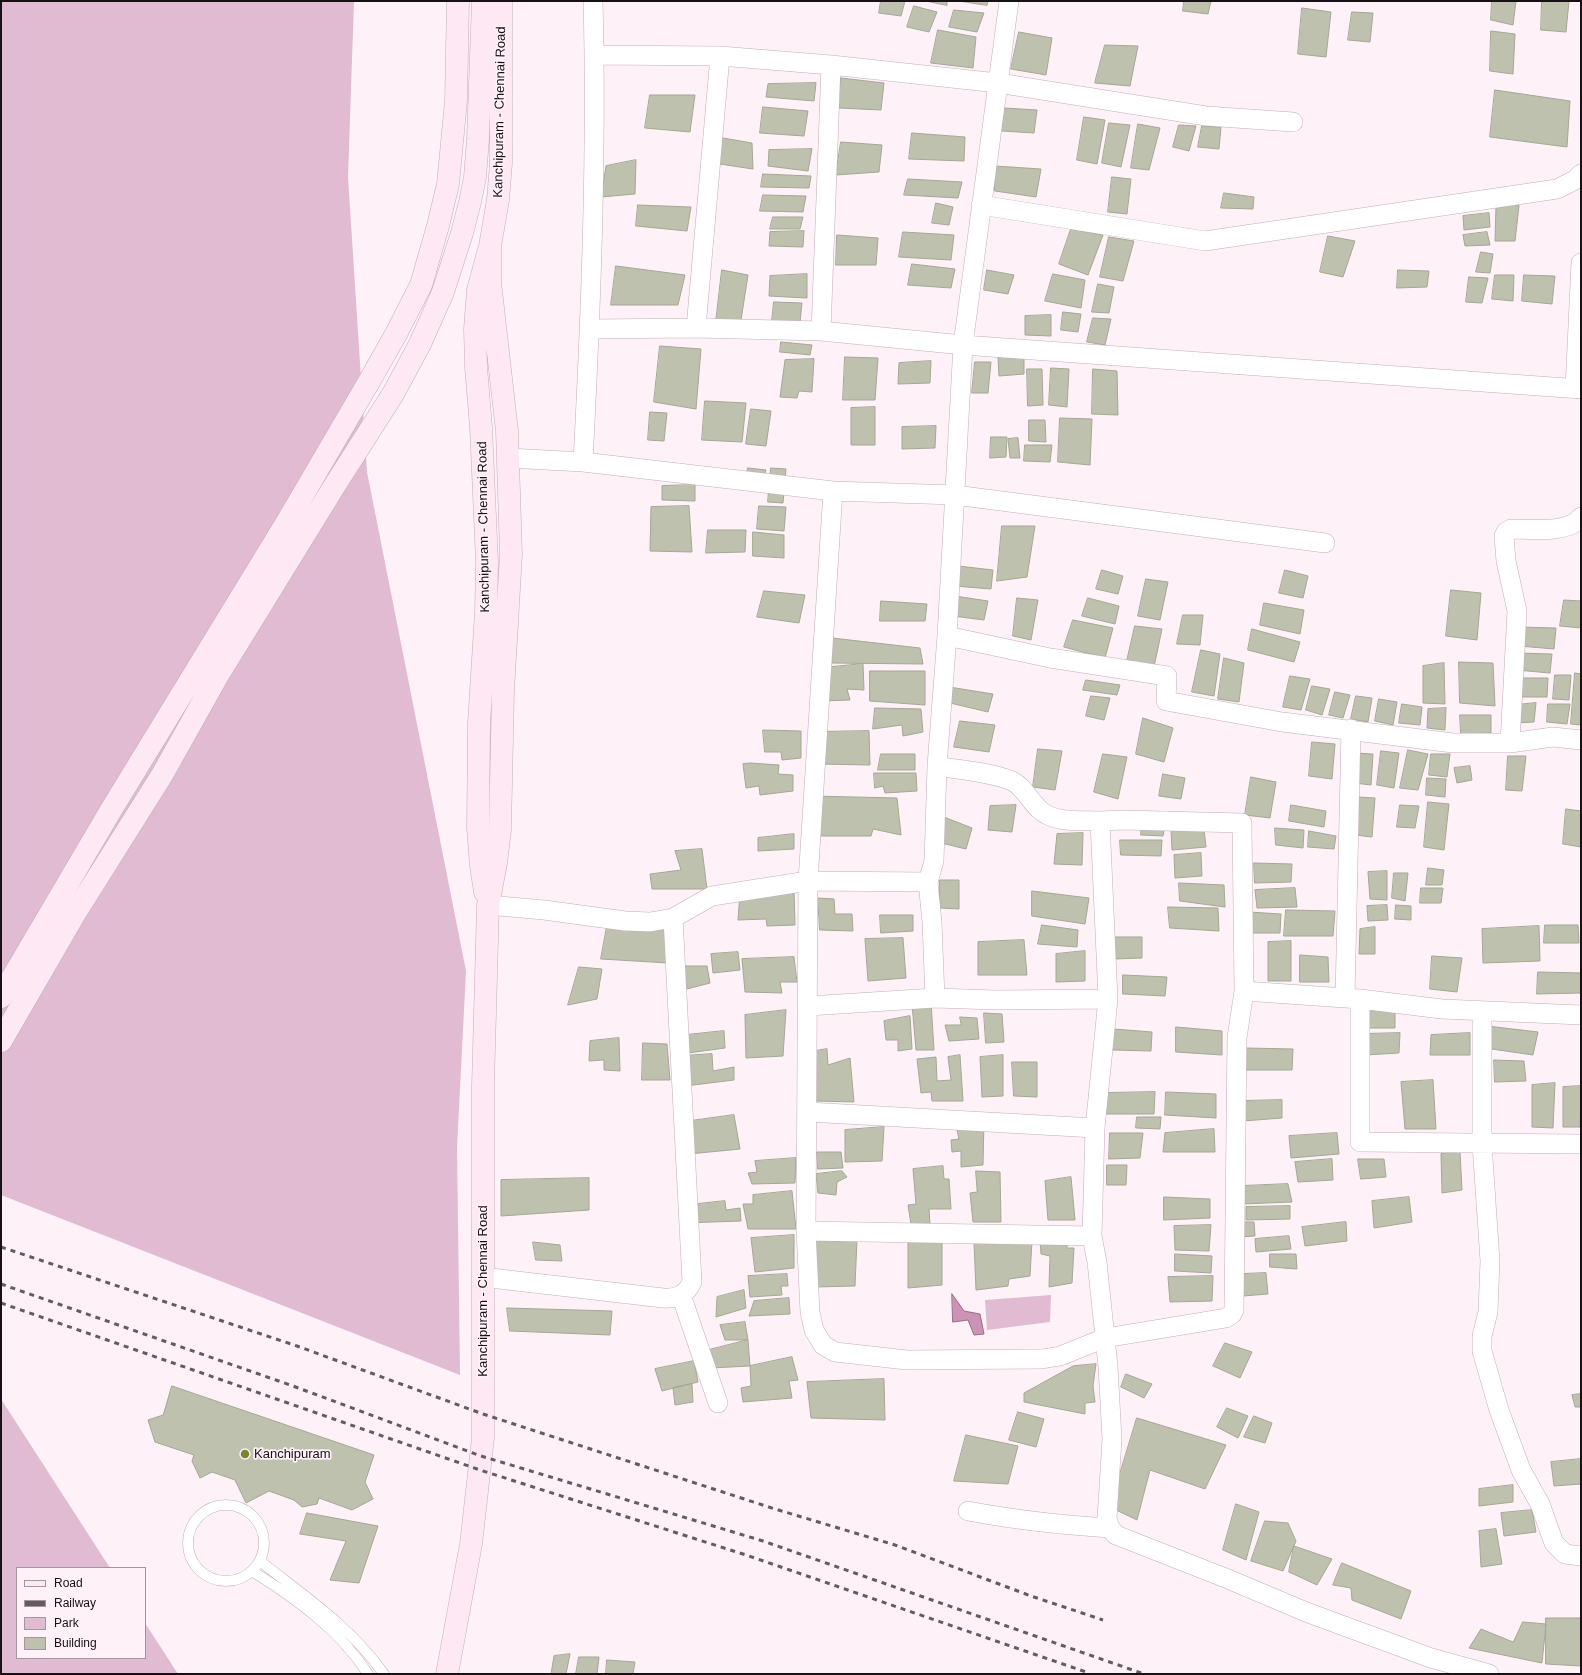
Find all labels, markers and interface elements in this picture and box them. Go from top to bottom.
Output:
street label: Kanchipuram - Chennai Road [491,26,509,198]
street label: Kanchipuram - Chennai Road [475,441,493,613]
street label: Kanchipuram - Chennai Road [475,1205,491,1377]
place label: Kanchipuram [254,1446,331,1462]
marker: Kanchipuram [239,1448,251,1460]
legend [16,1567,146,1659]
text: Road [54,1576,83,1590]
text: Railway [54,1596,96,1610]
text: Park [54,1616,79,1630]
text: Building [54,1636,97,1650]

